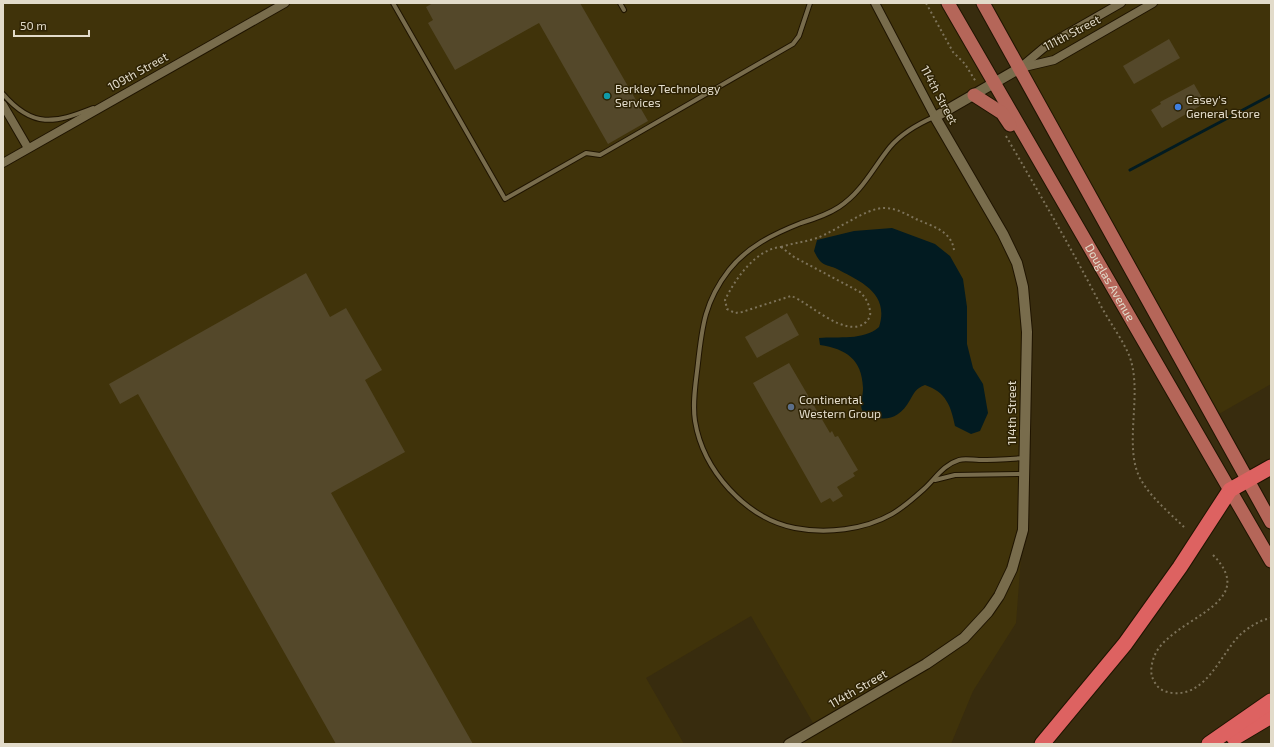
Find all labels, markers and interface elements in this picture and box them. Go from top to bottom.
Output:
street label: 111th Street [1041,11,1103,53]
scale bar [14,12,89,38]
text: 50 m [20,18,47,32]
street label: 109th Street [105,49,170,93]
street label: 114th Street [919,63,961,127]
place label: Berkley Technology Services [615,81,721,109]
marker: Berkley Technology Services [602,91,612,101]
place label: Casey's General Store [1186,92,1260,120]
marker: Casey's General Store [1173,102,1183,112]
street label: Douglas Avenue [1083,241,1139,323]
street label: 114th Street [1004,380,1018,445]
place label: Continental Western Group [799,392,881,420]
marker: Continental Western Group [786,402,796,412]
street label: 114th Street [826,666,889,710]

